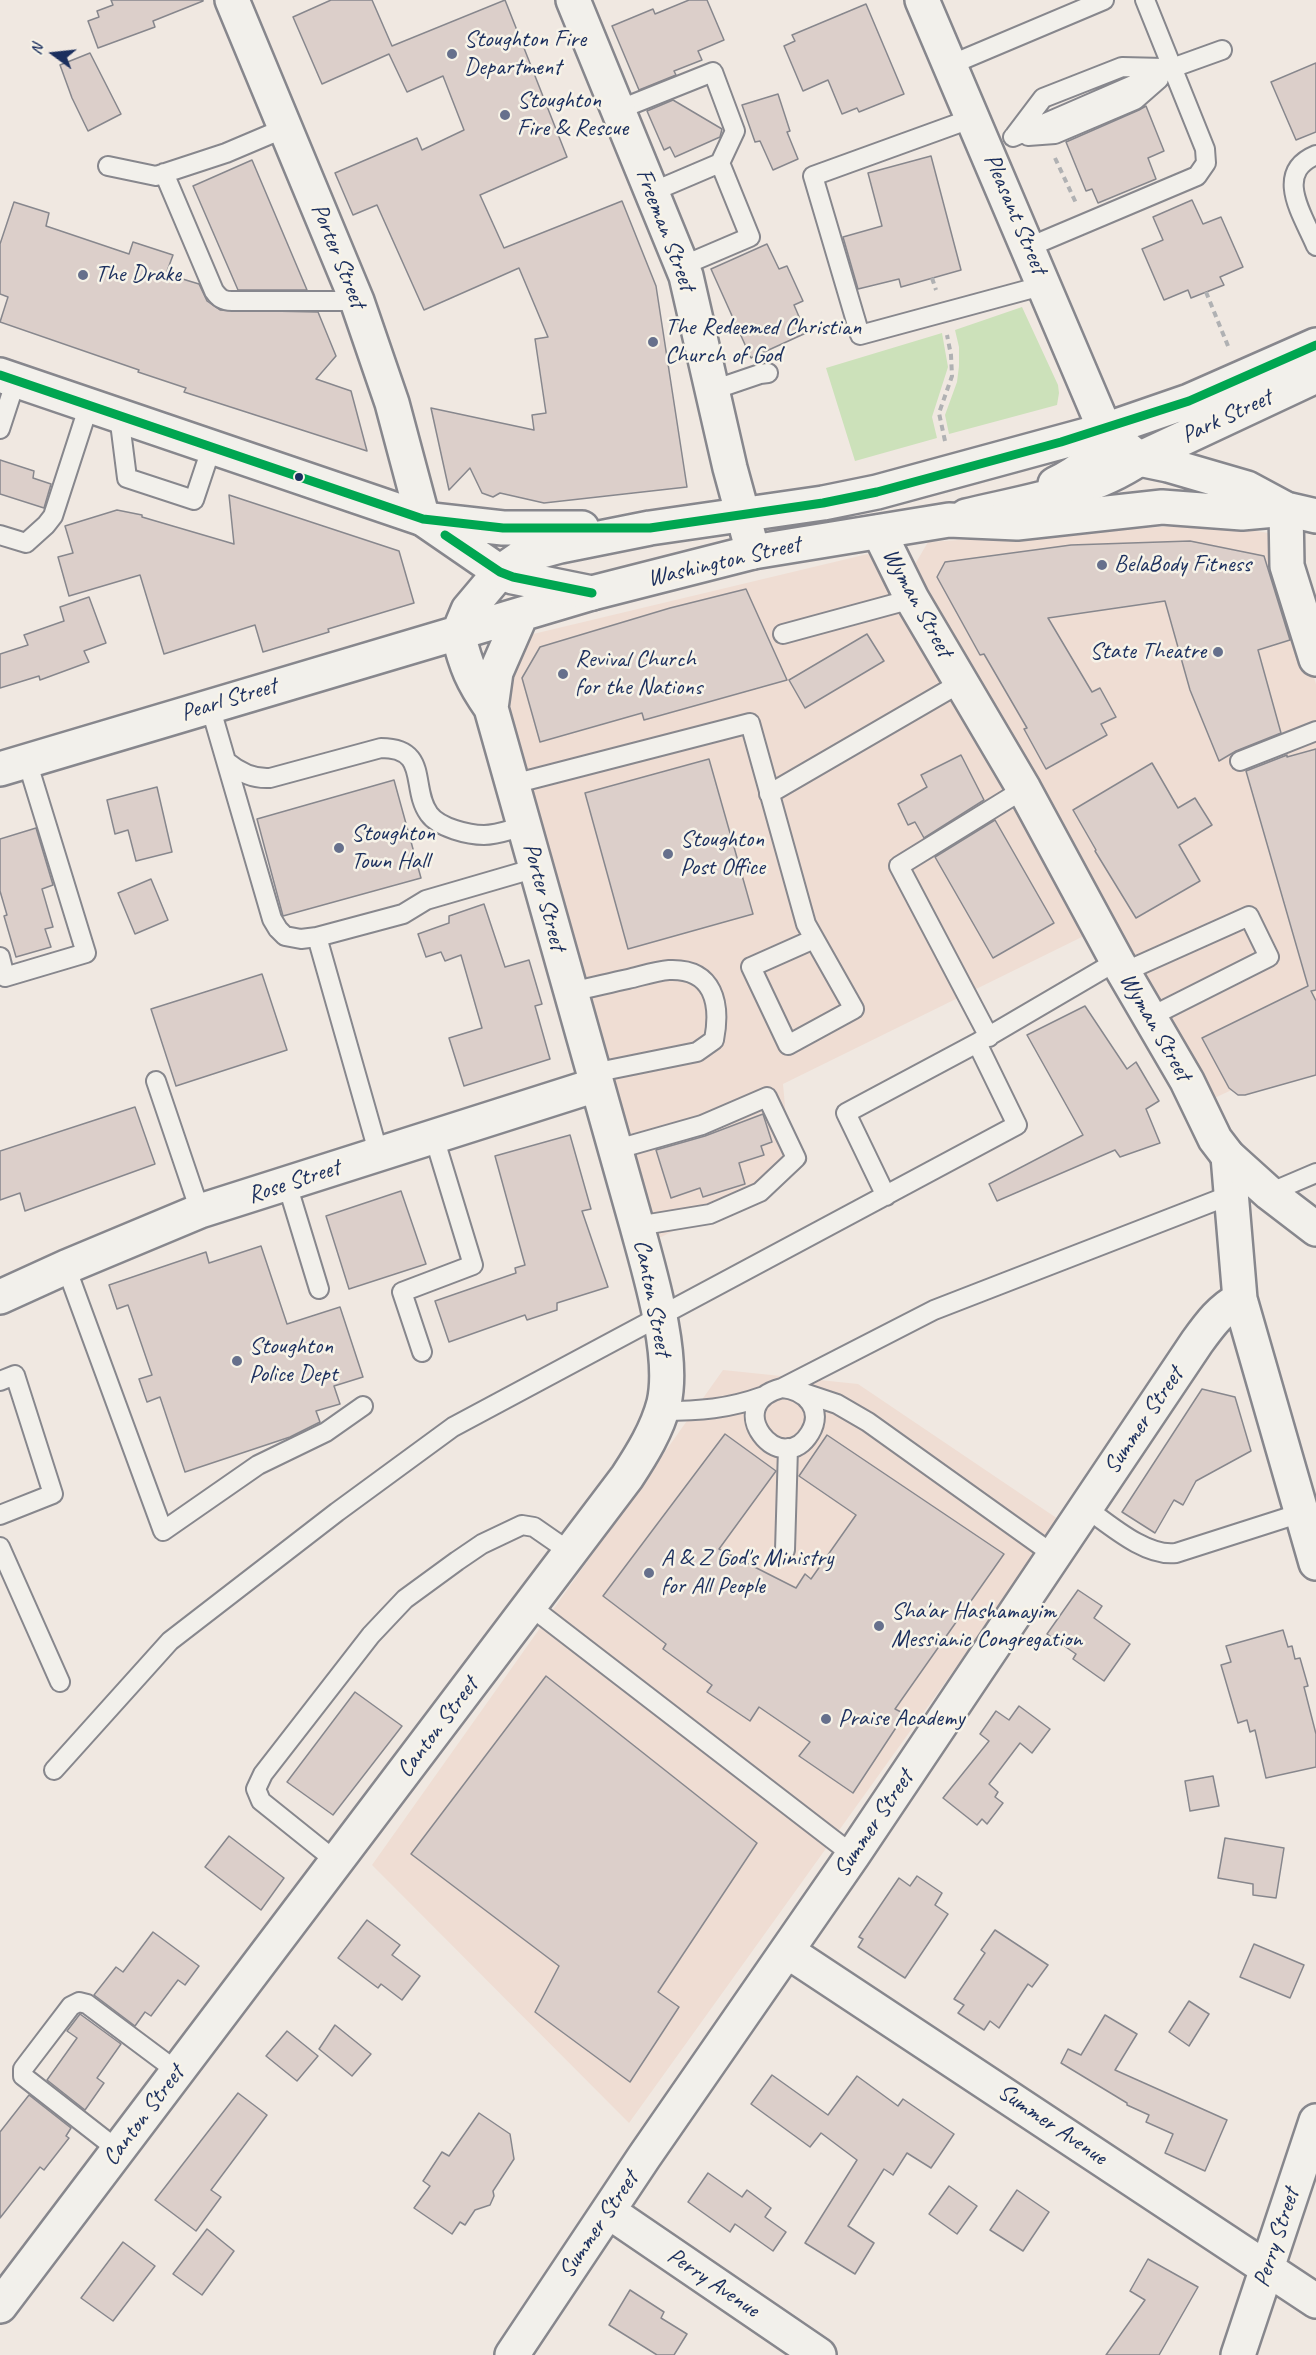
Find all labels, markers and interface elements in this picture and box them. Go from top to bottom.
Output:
north arrow [24,24,84,84]
place label: Stoughton Fire Department [464,26,586,82]
text: N [26,42,48,57]
marker: Stoughton Fire Department [445,47,459,61]
place label: Stoughton Fire & Rescue [517,87,628,143]
marker: Stoughton Fire & Rescue [498,108,512,122]
street label: Pleasant Street [977,150,1053,278]
street label: Freeman Street [629,165,701,295]
street label: Porter Street [304,200,372,312]
place label: The Drake [95,261,181,289]
marker: The Drake [76,268,90,282]
place label: The Redeemed Christian Church of God [665,314,861,370]
marker: The Redeemed Christian Church of God [646,335,660,349]
street label: Park Street [1177,384,1277,450]
unlabelled marker [293,471,305,483]
street label: Washington Street [645,530,803,594]
street label: Wyman Street [875,544,959,662]
place label: BelaBody Fitness [1114,551,1251,579]
marker: BelaBody Fitness [1095,558,1109,572]
place label: State Theatre [1089,638,1206,666]
marker: State Theatre [1211,645,1225,659]
place label: Revival Church for the Nations [575,646,702,702]
marker: Revival Church for the Nations [556,667,570,681]
street label: Pearl Street [178,672,280,728]
place label: Stoughton Town Hall [351,820,435,876]
place label: Stoughton Post Office [680,826,765,882]
street label: Porter Street [516,840,572,954]
marker: Stoughton Town Hall [332,841,346,855]
marker: Stoughton Post Office [661,847,675,861]
street label: Wyman Street [1113,968,1197,1086]
street label: Rose Street [244,1154,344,1210]
street label: Canton Street [627,1237,677,1359]
place label: Stoughton Police Dept [249,1333,337,1389]
marker: Stoughton Police Dept [230,1354,244,1368]
street label: Summer Street [1098,1362,1190,1480]
place label: A & Z God's Ministry for All People [661,1545,833,1601]
marker: A & Z God's Ministry for All People [642,1566,656,1580]
place label: Sha'ar Hashamayim Messianic Congregation [891,1598,1082,1654]
marker: Sha'ar Hashamayim Messianic Congregation [872,1619,886,1633]
street label: Canton Street [391,1672,485,1784]
place label: Praise Academy [838,1705,964,1733]
marker: Praise Academy [819,1712,833,1726]
street label: Summer Street [828,1765,920,1883]
street label: Canton Street [97,2060,191,2172]
street label: Summer Avenue [992,2078,1112,2172]
street label: Summer Street [553,2166,645,2284]
street label: Perry Street [1248,2185,1306,2291]
street label: Perry Avenue [661,2242,765,2324]

